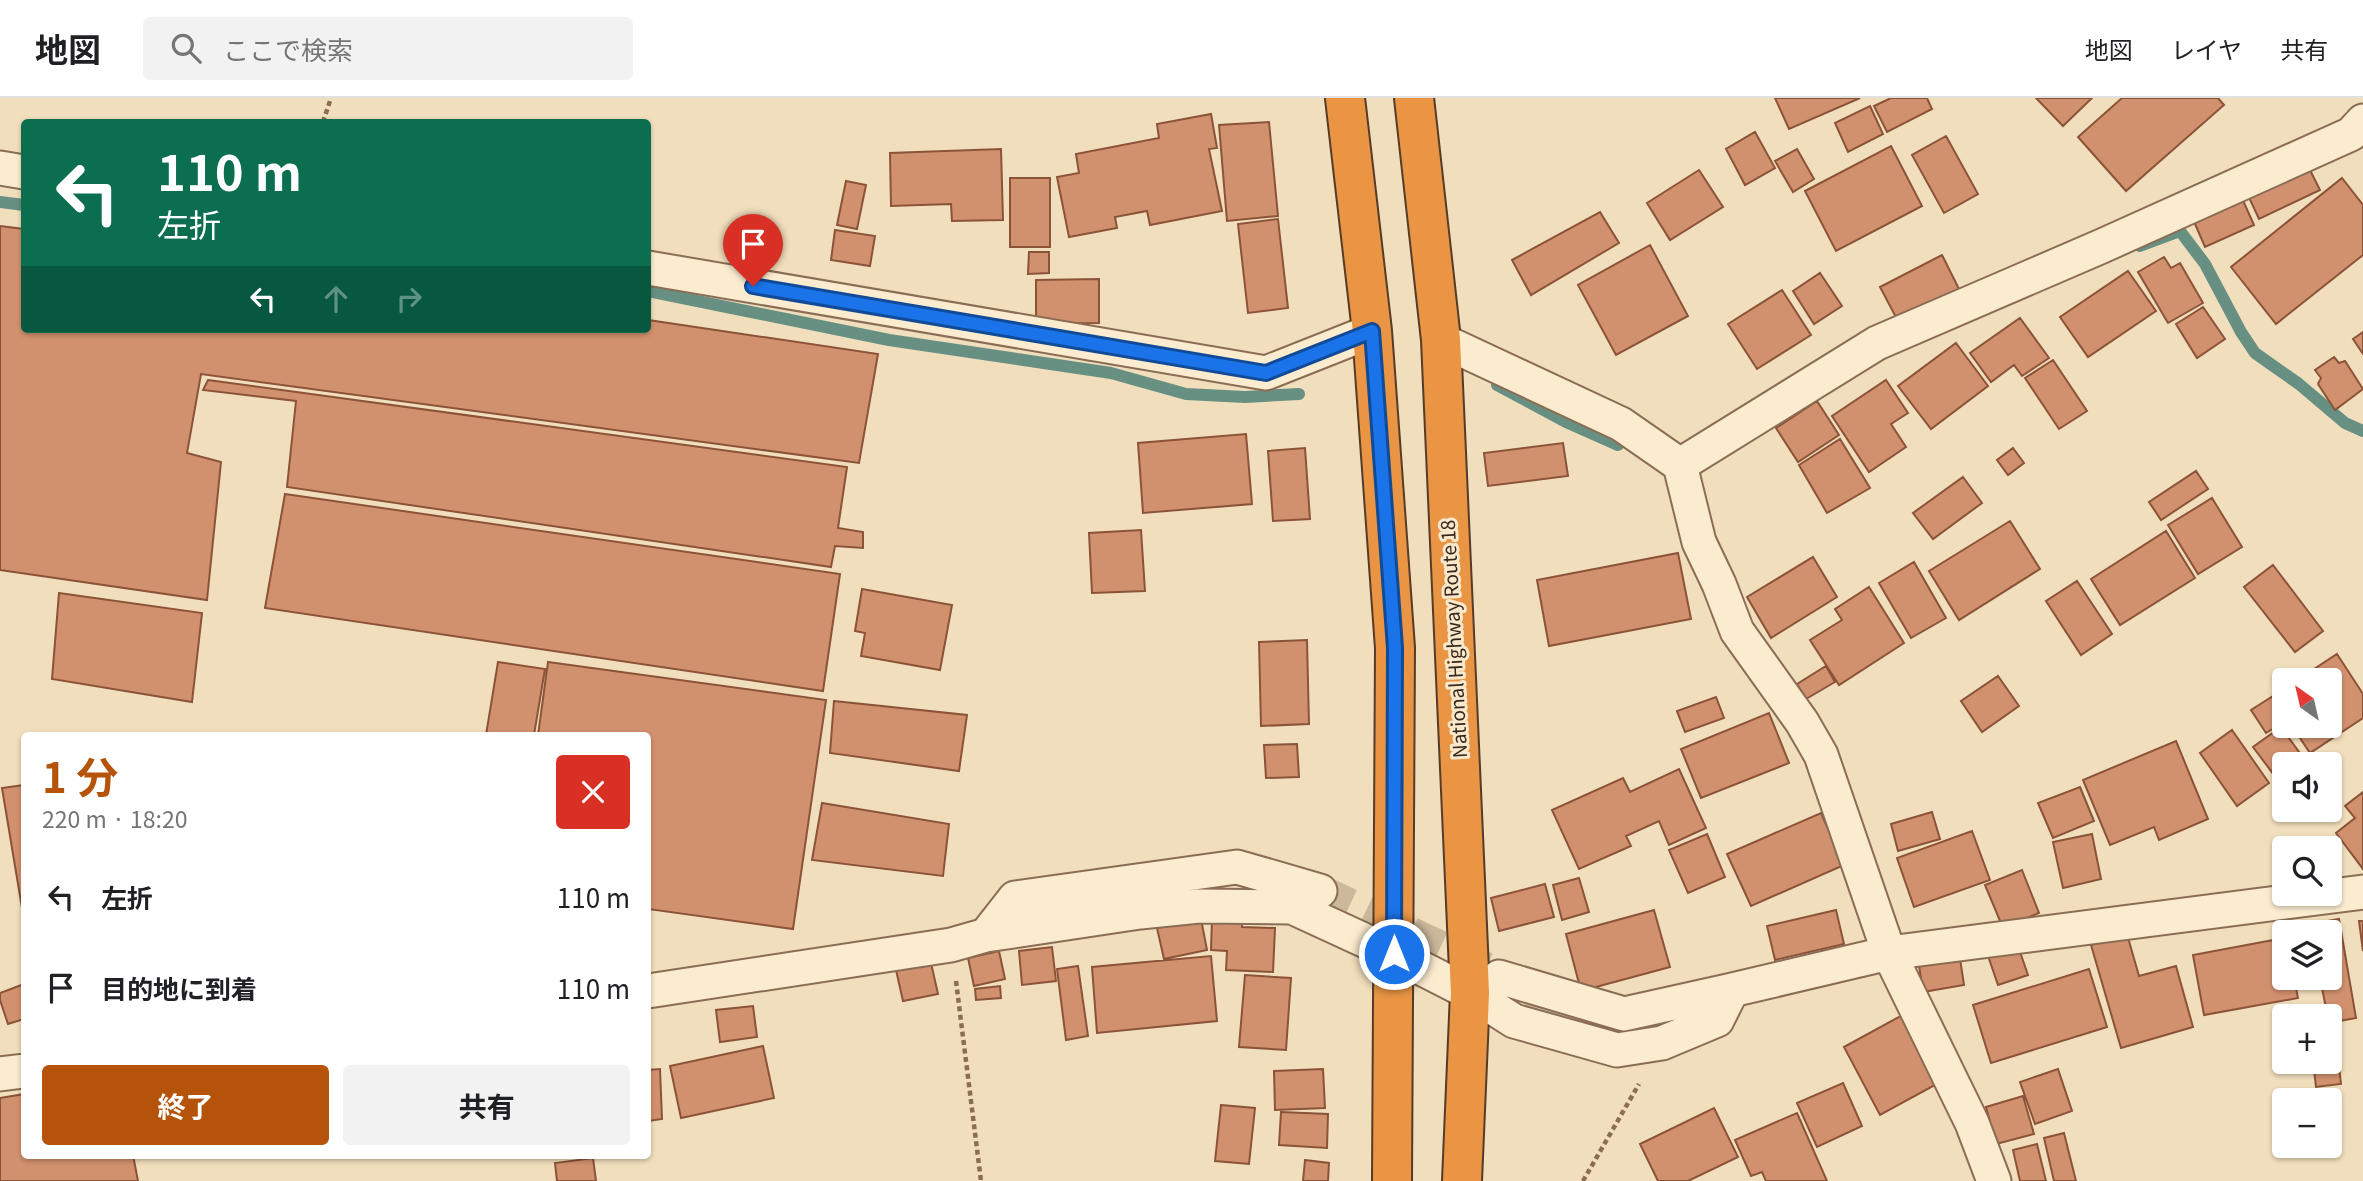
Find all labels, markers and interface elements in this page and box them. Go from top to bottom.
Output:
search box [143,17,633,80]
text: 地図 [35,24,101,72]
icon: search [167,29,205,67]
text: ここで検索 [223,30,353,67]
text: 地図 [2085,31,2133,66]
text: レイヤ [2171,31,2242,66]
text: 共有 [2280,31,2328,66]
text: 110 m [157,134,302,205]
icon: left [42,147,133,238]
text: 左折 [157,200,221,246]
pin [723,214,783,286]
icon: arrive [734,225,772,263]
icon: left [244,280,282,318]
icon: ahead [317,280,355,318]
icon: right [390,280,428,318]
street label: National Highway Route 18 [1433,519,1472,759]
north arrow [2272,668,2342,738]
map controls [2272,668,2342,1158]
text: 1 分 [42,744,118,805]
button: sound [2272,752,2342,822]
button: close [556,755,630,829]
text: 220 m · 18:20 [42,801,187,835]
button: search [2272,836,2342,906]
icon: left [42,878,80,916]
text: 左折 [101,878,153,915]
text: 110 m [557,878,630,915]
position arrow [1357,917,1431,991]
button: layers [2272,920,2342,990]
icon: arrive [42,969,80,1007]
text: 目的地に到着 [101,969,257,1006]
text: 110 m [557,969,630,1006]
button: + [2272,1004,2342,1074]
button: 終了 [42,1065,329,1145]
button: 共有 [343,1065,630,1145]
button: − [2272,1088,2342,1158]

